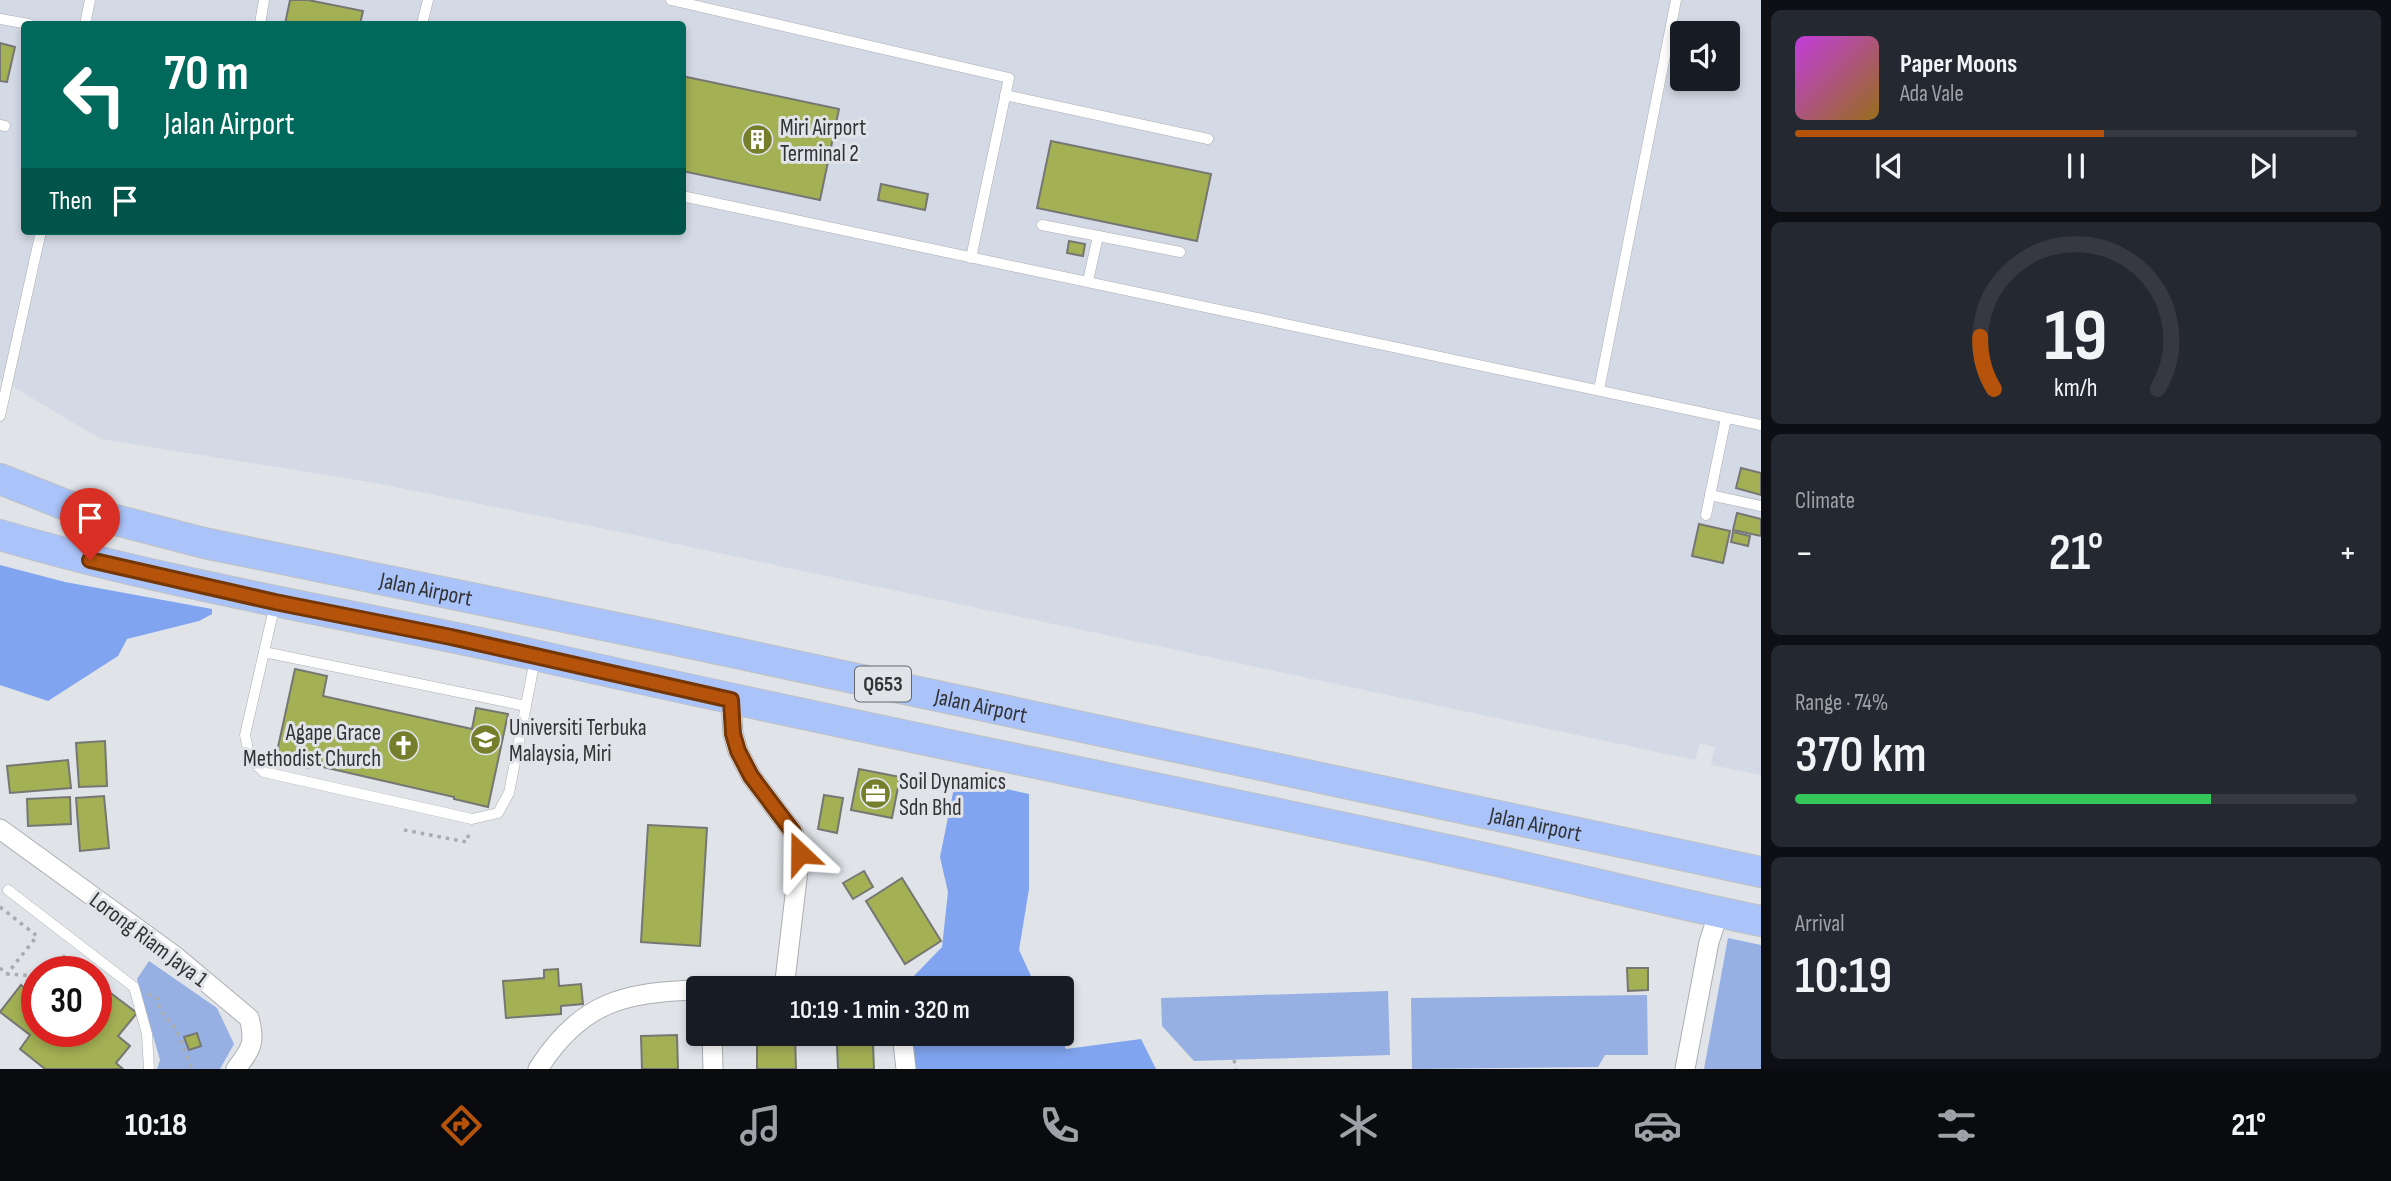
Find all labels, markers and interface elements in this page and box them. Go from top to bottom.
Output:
map controls [1670,21,1740,91]
button: sound [1670,21,1740,91]
text: 70 m [164,45,249,104]
icon: left [49,49,140,140]
text: Paper Moons [1900,49,2017,80]
text: Ada Vale [1900,80,1964,108]
text: Jalan Airport [164,105,295,144]
place label: Miri Airport Terminal 2 [780,114,866,168]
building icon: Miri Airport Terminal 2 [740,123,774,157]
icon: previous [1870,147,1908,185]
icon: pause [2057,147,2095,185]
icon: next [2244,147,2282,185]
icon: arrive [106,182,144,220]
text: Then [49,186,92,217]
text: 19 [2044,293,2108,381]
text: km/h [2054,372,2098,403]
text: Climate [1795,487,1855,515]
pin [60,488,120,560]
icon: arrive [71,499,109,537]
text: 21° [2049,522,2103,585]
text: − [1795,531,1814,576]
text: + [2338,531,2357,576]
street label: Jalan Airport [376,566,475,613]
road number: Q653 [855,666,911,702]
street label: Jalan Airport [931,683,1030,730]
text: Range · 74% [1795,689,1889,717]
place label: Universiti Terbuka Malaysia, Miri [509,714,647,768]
place label: Agape Grace Methodist Church [243,719,381,773]
school or university icon: Universiti Terbuka Malaysia, Miri [469,723,503,757]
text: 370 km [1795,724,1927,787]
church icon: Agape Grace Methodist Church [387,728,421,762]
place label: Soil Dynamics Sdn Bhd [899,768,1006,822]
office icon: Soil Dynamics Sdn Bhd [859,777,893,811]
street label: Jalan Airport [1485,801,1584,848]
position arrow [763,816,837,890]
street label: Lorong Riam Jaya 1 [84,886,213,993]
text: Arrival [1795,910,1844,938]
text: 10:19 [1795,945,1892,1008]
speed limit sign: 30 [21,956,112,1047]
text: 10:19 · 1 min · 320 m [790,995,970,1026]
icon: directions [437,1101,486,1150]
icon: music [736,1101,785,1150]
icon: phone [1035,1101,1084,1150]
icon: climate [1334,1101,1383,1150]
icon: car [1633,1101,1682,1150]
icon: filters [1932,1101,1981,1150]
text: 10:18 [125,1106,187,1145]
text: 21° [2231,1106,2266,1145]

